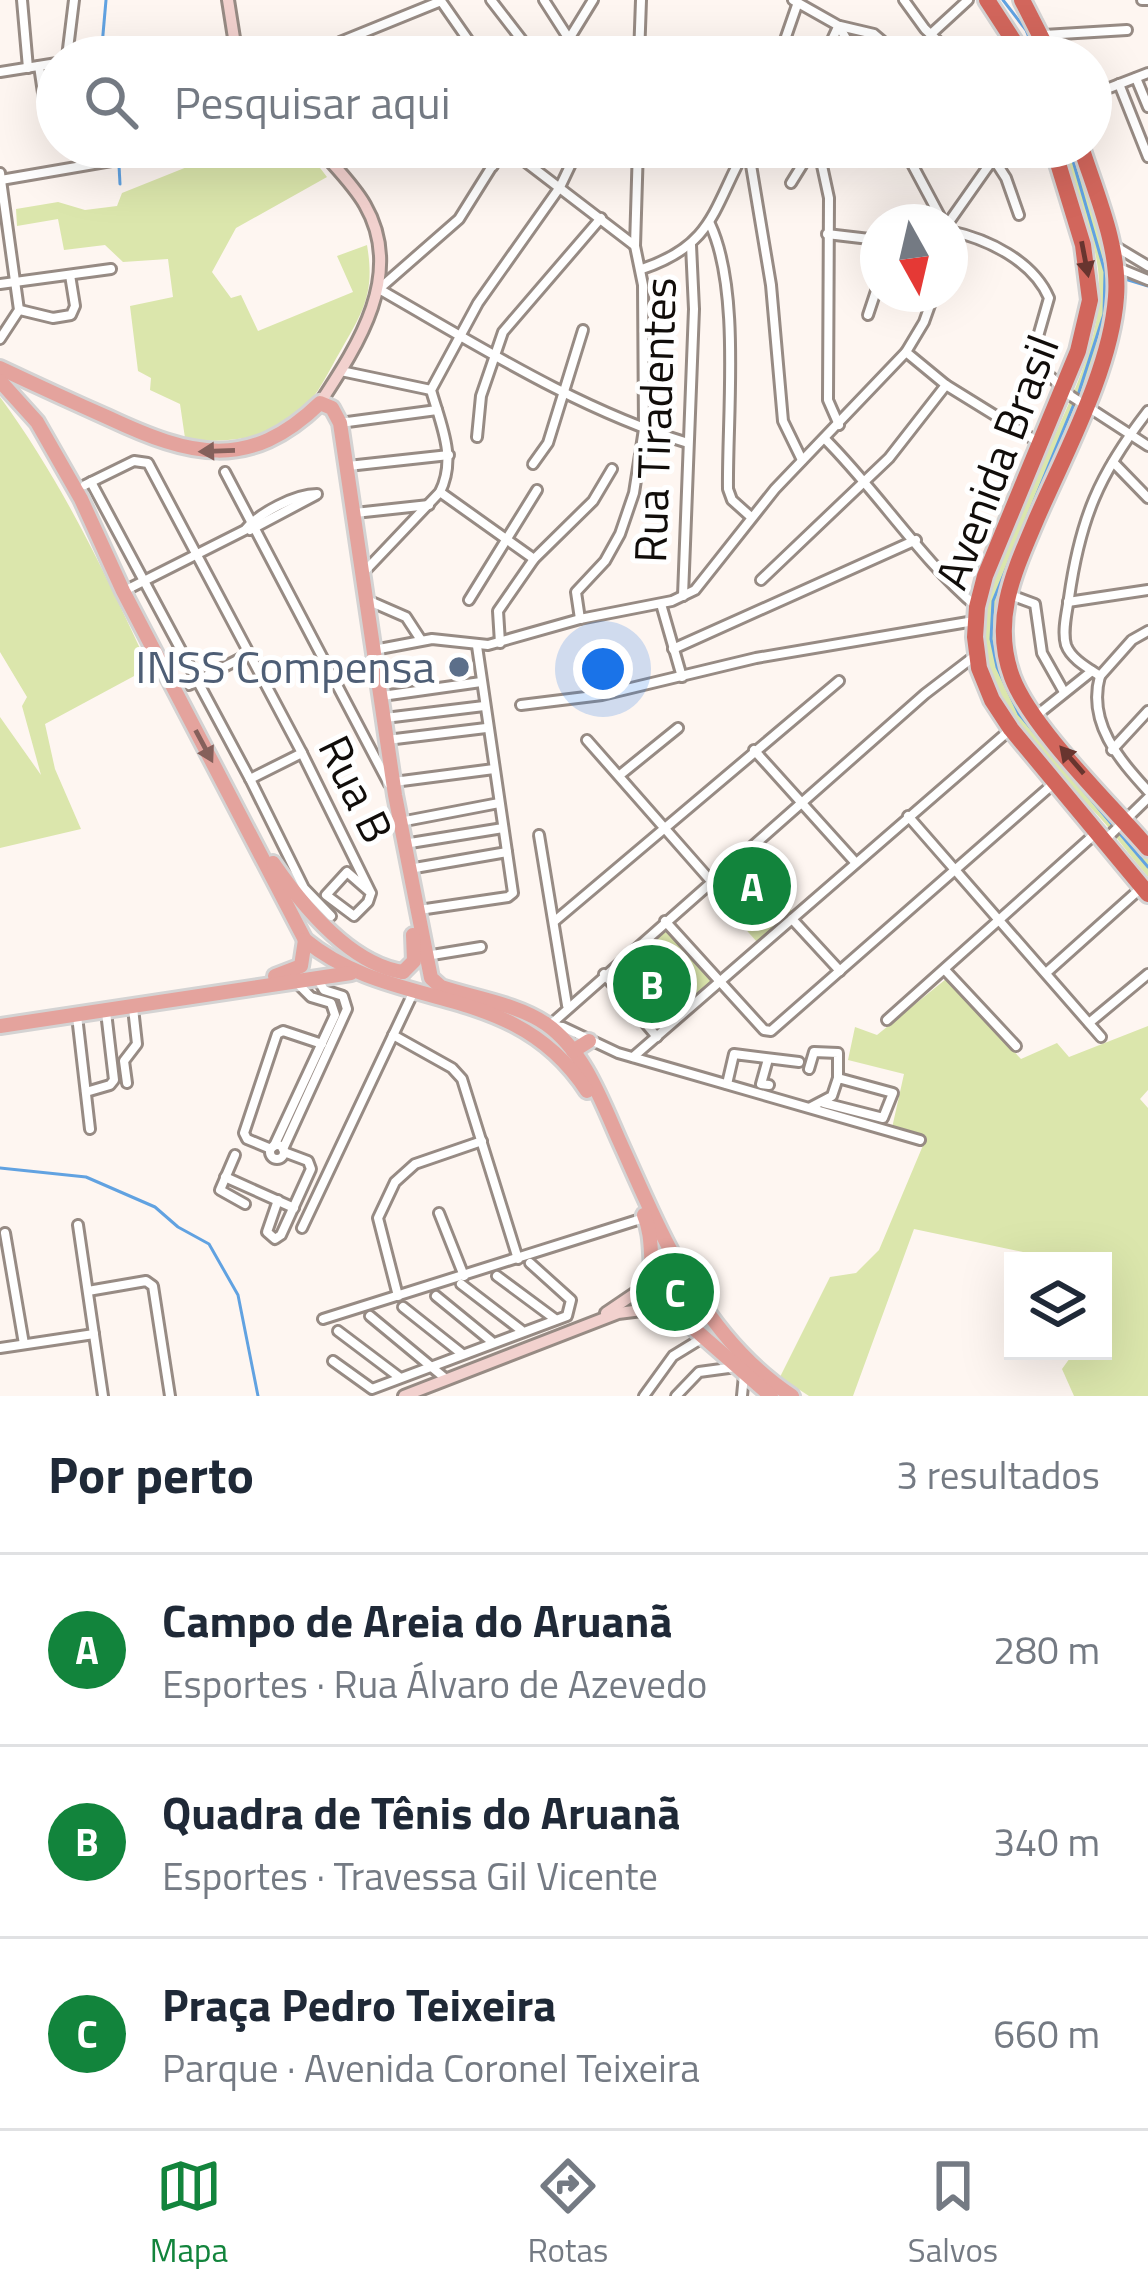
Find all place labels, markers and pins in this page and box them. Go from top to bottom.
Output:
place label: INSS Compensa [135,632,435,700]
marker: INSS Compensa [446,654,472,680]
pin: A [713,841,791,931]
pin: B [613,939,691,1029]
pin: C [636,1247,714,1337]

